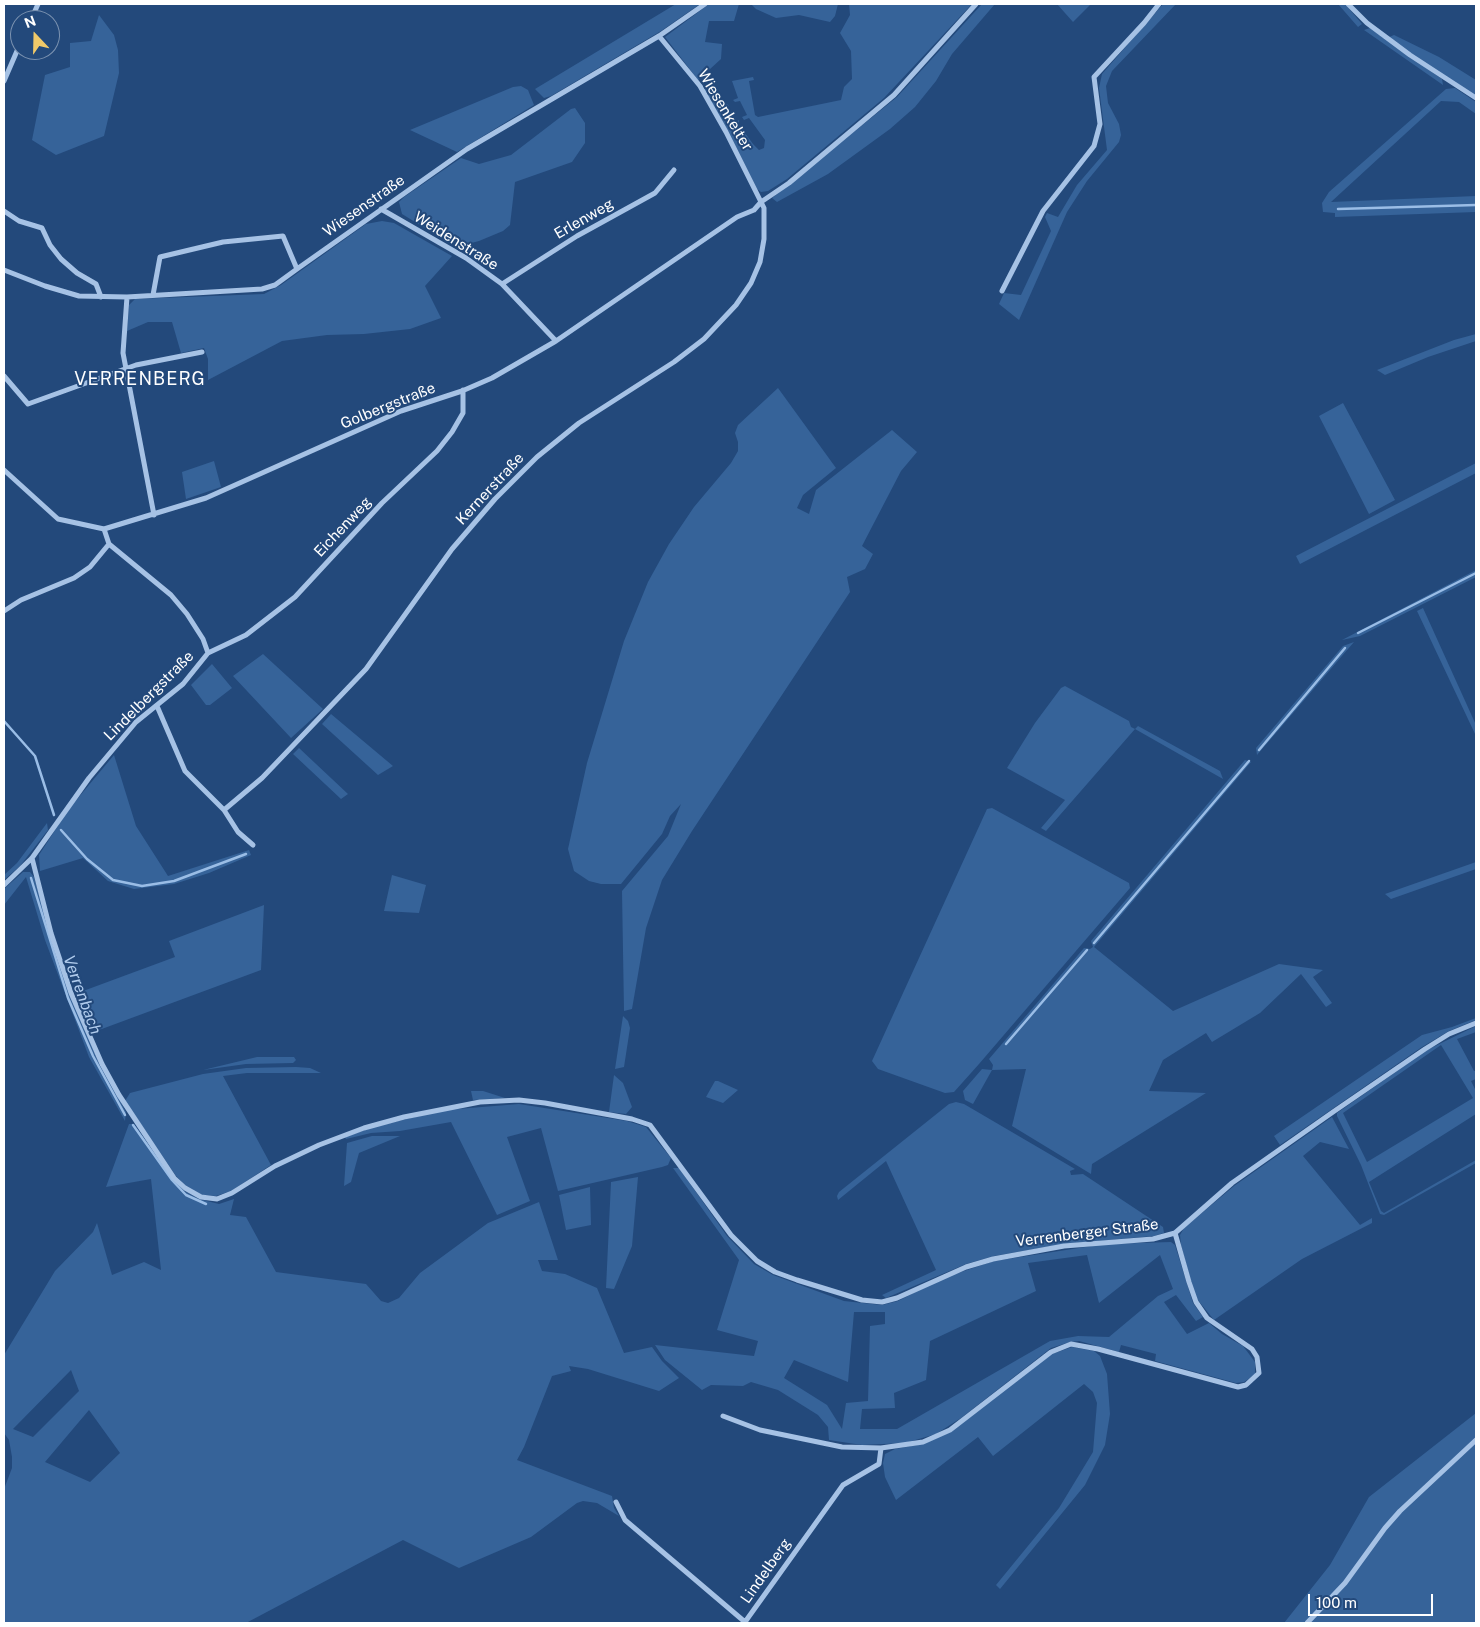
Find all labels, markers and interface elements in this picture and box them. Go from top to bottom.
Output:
north arrow [10,10,60,60]
text: N [22,13,38,31]
street label: Wiesenkelter [694,66,756,154]
street label: Wiesenstraße [320,171,408,241]
street label: Erlenweg [551,195,617,243]
street label: Weidenstraße [410,208,502,274]
district label: VERRENBERG [73,368,207,390]
street label: Golbergstraße [338,379,438,433]
street label: Kernerstraße [452,449,528,529]
street label: Eichenweg [311,493,375,561]
street label: Lindelbergstraße [100,647,198,745]
water label: Verrenbach [59,953,105,1037]
street label: Verrenberger Straße [1015,1215,1159,1251]
street label: Lindelberg [737,1535,795,1607]
scale bar [1310,1584,1435,1616]
text: 100 m [1316,1594,1357,1611]

